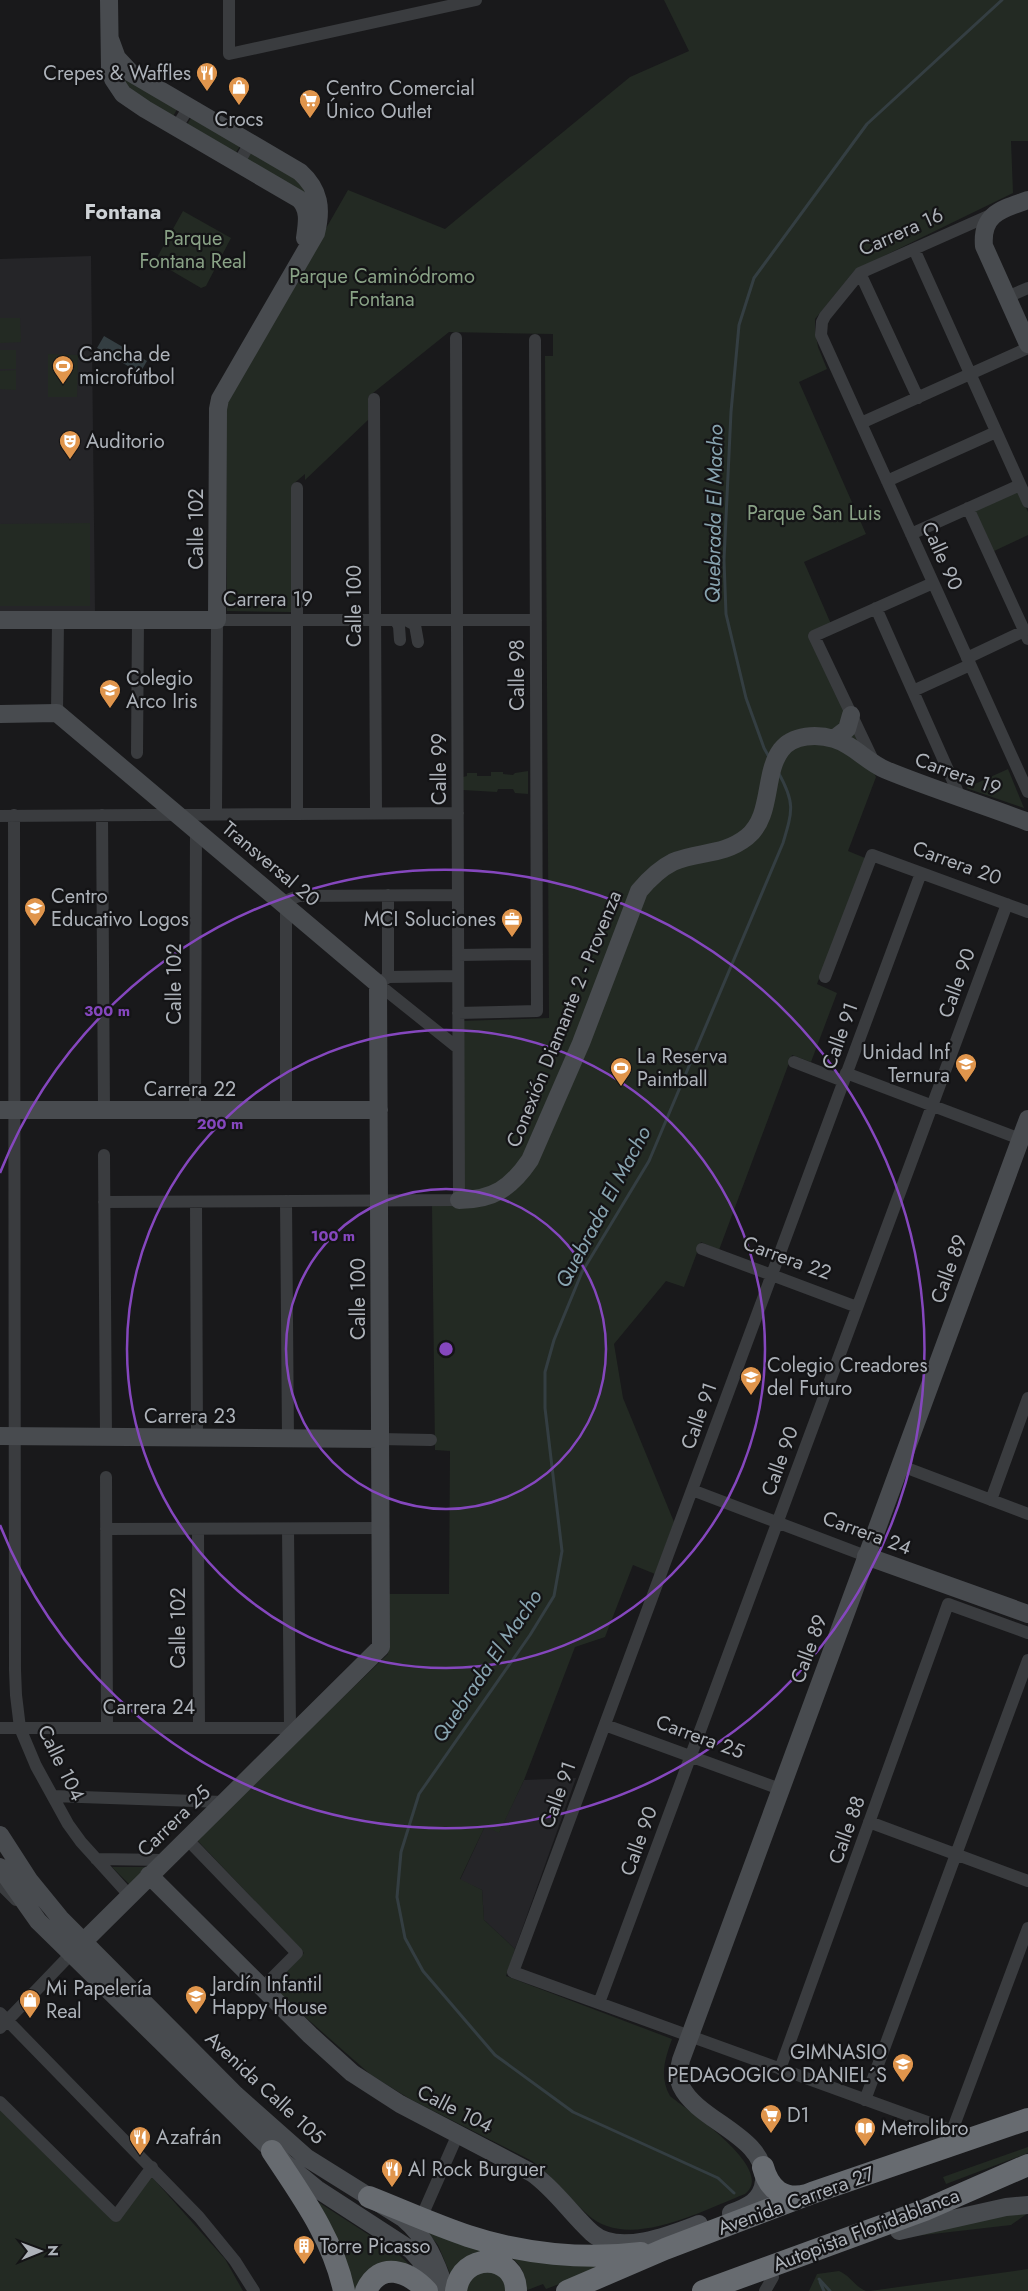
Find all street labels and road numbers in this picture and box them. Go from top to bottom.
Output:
street label: Carrera 16 [854,200,948,264]
street label: Calle 102 [182,488,211,570]
street label: Calle 90 [914,517,970,595]
street label: Calle 100 [340,565,369,647]
street label: Carrera 19 [223,585,313,614]
street label: Calle 98 [503,639,532,711]
street label: Calle 99 [425,733,454,805]
street label: Carrera 19 [911,745,1005,803]
street label: Transversal 20 [216,814,326,914]
street label: Carrera 20 [908,833,1006,893]
street label: Conexión Diamante 2 - Provenza [499,886,629,1152]
street label: Calle 102 [160,943,189,1025]
street label: Calle 90 [931,944,983,1022]
street label: Calle 91 [815,998,865,1074]
street label: Carrera 22 [144,1075,236,1104]
street label: Carrera 22 [739,1229,835,1287]
street label: Calle 89 [923,1231,975,1307]
street label: Calle 100 [344,1258,373,1340]
street label: Calle 91 [674,1378,724,1454]
street label: Carrera 23 [144,1402,236,1431]
street label: Calle 90 [754,1422,806,1500]
street label: Carrera 24 [819,1504,916,1563]
street label: Calle 102 [164,1587,193,1669]
street label: Calle 89 [783,1611,835,1687]
street label: Carrera 24 [103,1693,196,1722]
street label: Carrera 25 [652,1708,748,1766]
street label: Calle 104 [30,1720,92,1806]
street label: Calle 91 [533,1757,583,1833]
street label: Carrera 25 [131,1779,217,1863]
street label: Calle 88 [821,1792,873,1868]
street label: Calle 90 [613,1802,665,1880]
street label: Avenida Calle 105 [198,2025,332,2151]
street label: Calle 104 [412,2078,498,2141]
street label: Avenida Carrera 27 [713,2159,879,2243]
street label: Autopista Floridablanca [768,2181,964,2279]

